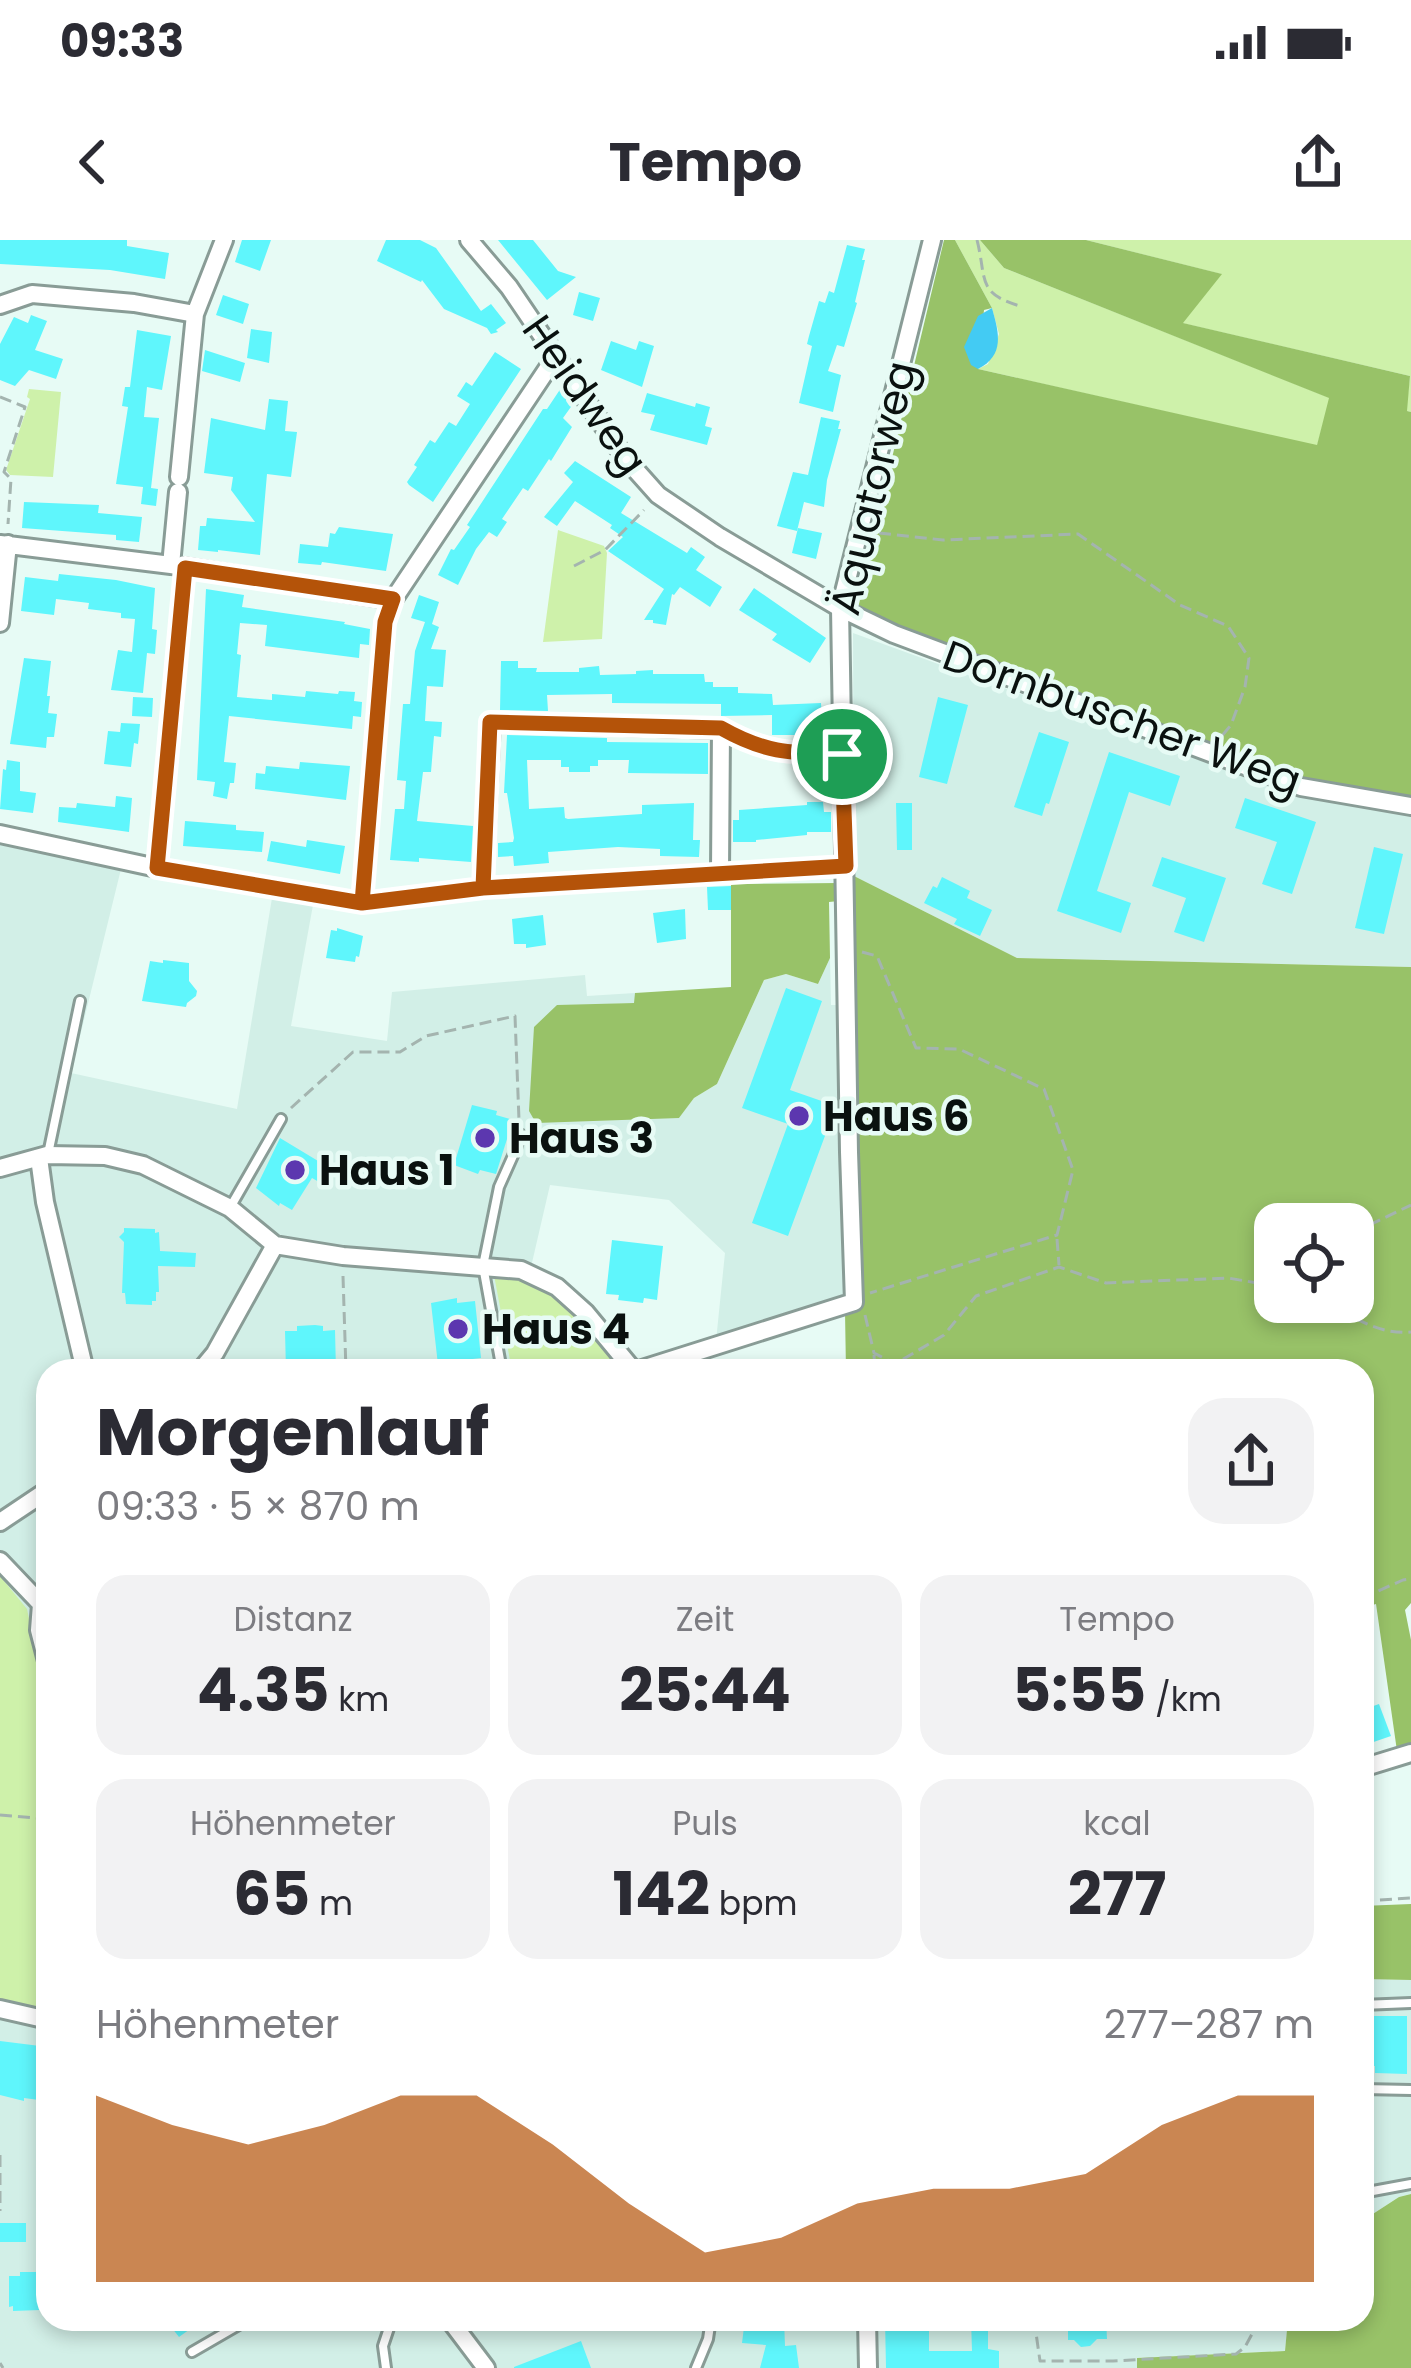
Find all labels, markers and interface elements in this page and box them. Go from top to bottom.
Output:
text: 09:33 [60,10,184,73]
text: Tempo [609,124,802,200]
icon: back [60,129,126,195]
icon: share [1285,129,1351,195]
street label: Heidweg [508,303,662,487]
street label: Äquatorweg [815,355,931,621]
street label: Dornbuscher Weg [935,626,1309,810]
pin [791,703,893,805]
icon: arrive [809,721,875,787]
place label: Haus 6 [823,1087,970,1146]
marker: Haus 6 [786,1103,812,1129]
place label: Haus 3 [509,1109,654,1168]
marker: Haus 3 [472,1125,498,1151]
place label: Haus 1 [319,1141,455,1200]
marker: Haus 1 [282,1157,308,1183]
map controls [1254,1203,1374,1323]
button: locate [1254,1203,1374,1323]
place label: Haus 4 [482,1300,630,1359]
marker: Haus 4 [445,1316,471,1342]
text: Morgenlauf [96,1386,489,1478]
button: share [1188,1398,1314,1524]
text: 09:33 · 5 × 870 m [96,1479,420,1534]
text: Distanz [233,1596,353,1643]
text: Zeit [676,1596,734,1643]
text: Tempo [1059,1596,1175,1643]
text: 4.35 [197,1648,330,1732]
text: 25:44 [619,1648,791,1732]
text: 5:55 [1012,1648,1146,1732]
text: km [330,1676,389,1723]
text: /km [1146,1676,1222,1723]
text: Höhenmeter [190,1800,396,1847]
text: Puls [672,1800,738,1847]
text: kcal [1083,1800,1151,1847]
text: 65 [233,1852,310,1936]
text: 142 [613,1852,710,1936]
text: 277 [1068,1852,1166,1936]
text: m [310,1880,353,1927]
text: bpm [710,1880,797,1927]
text: Höhenmeter [96,1997,339,2052]
text: 277–287 m [1104,1997,1314,2052]

